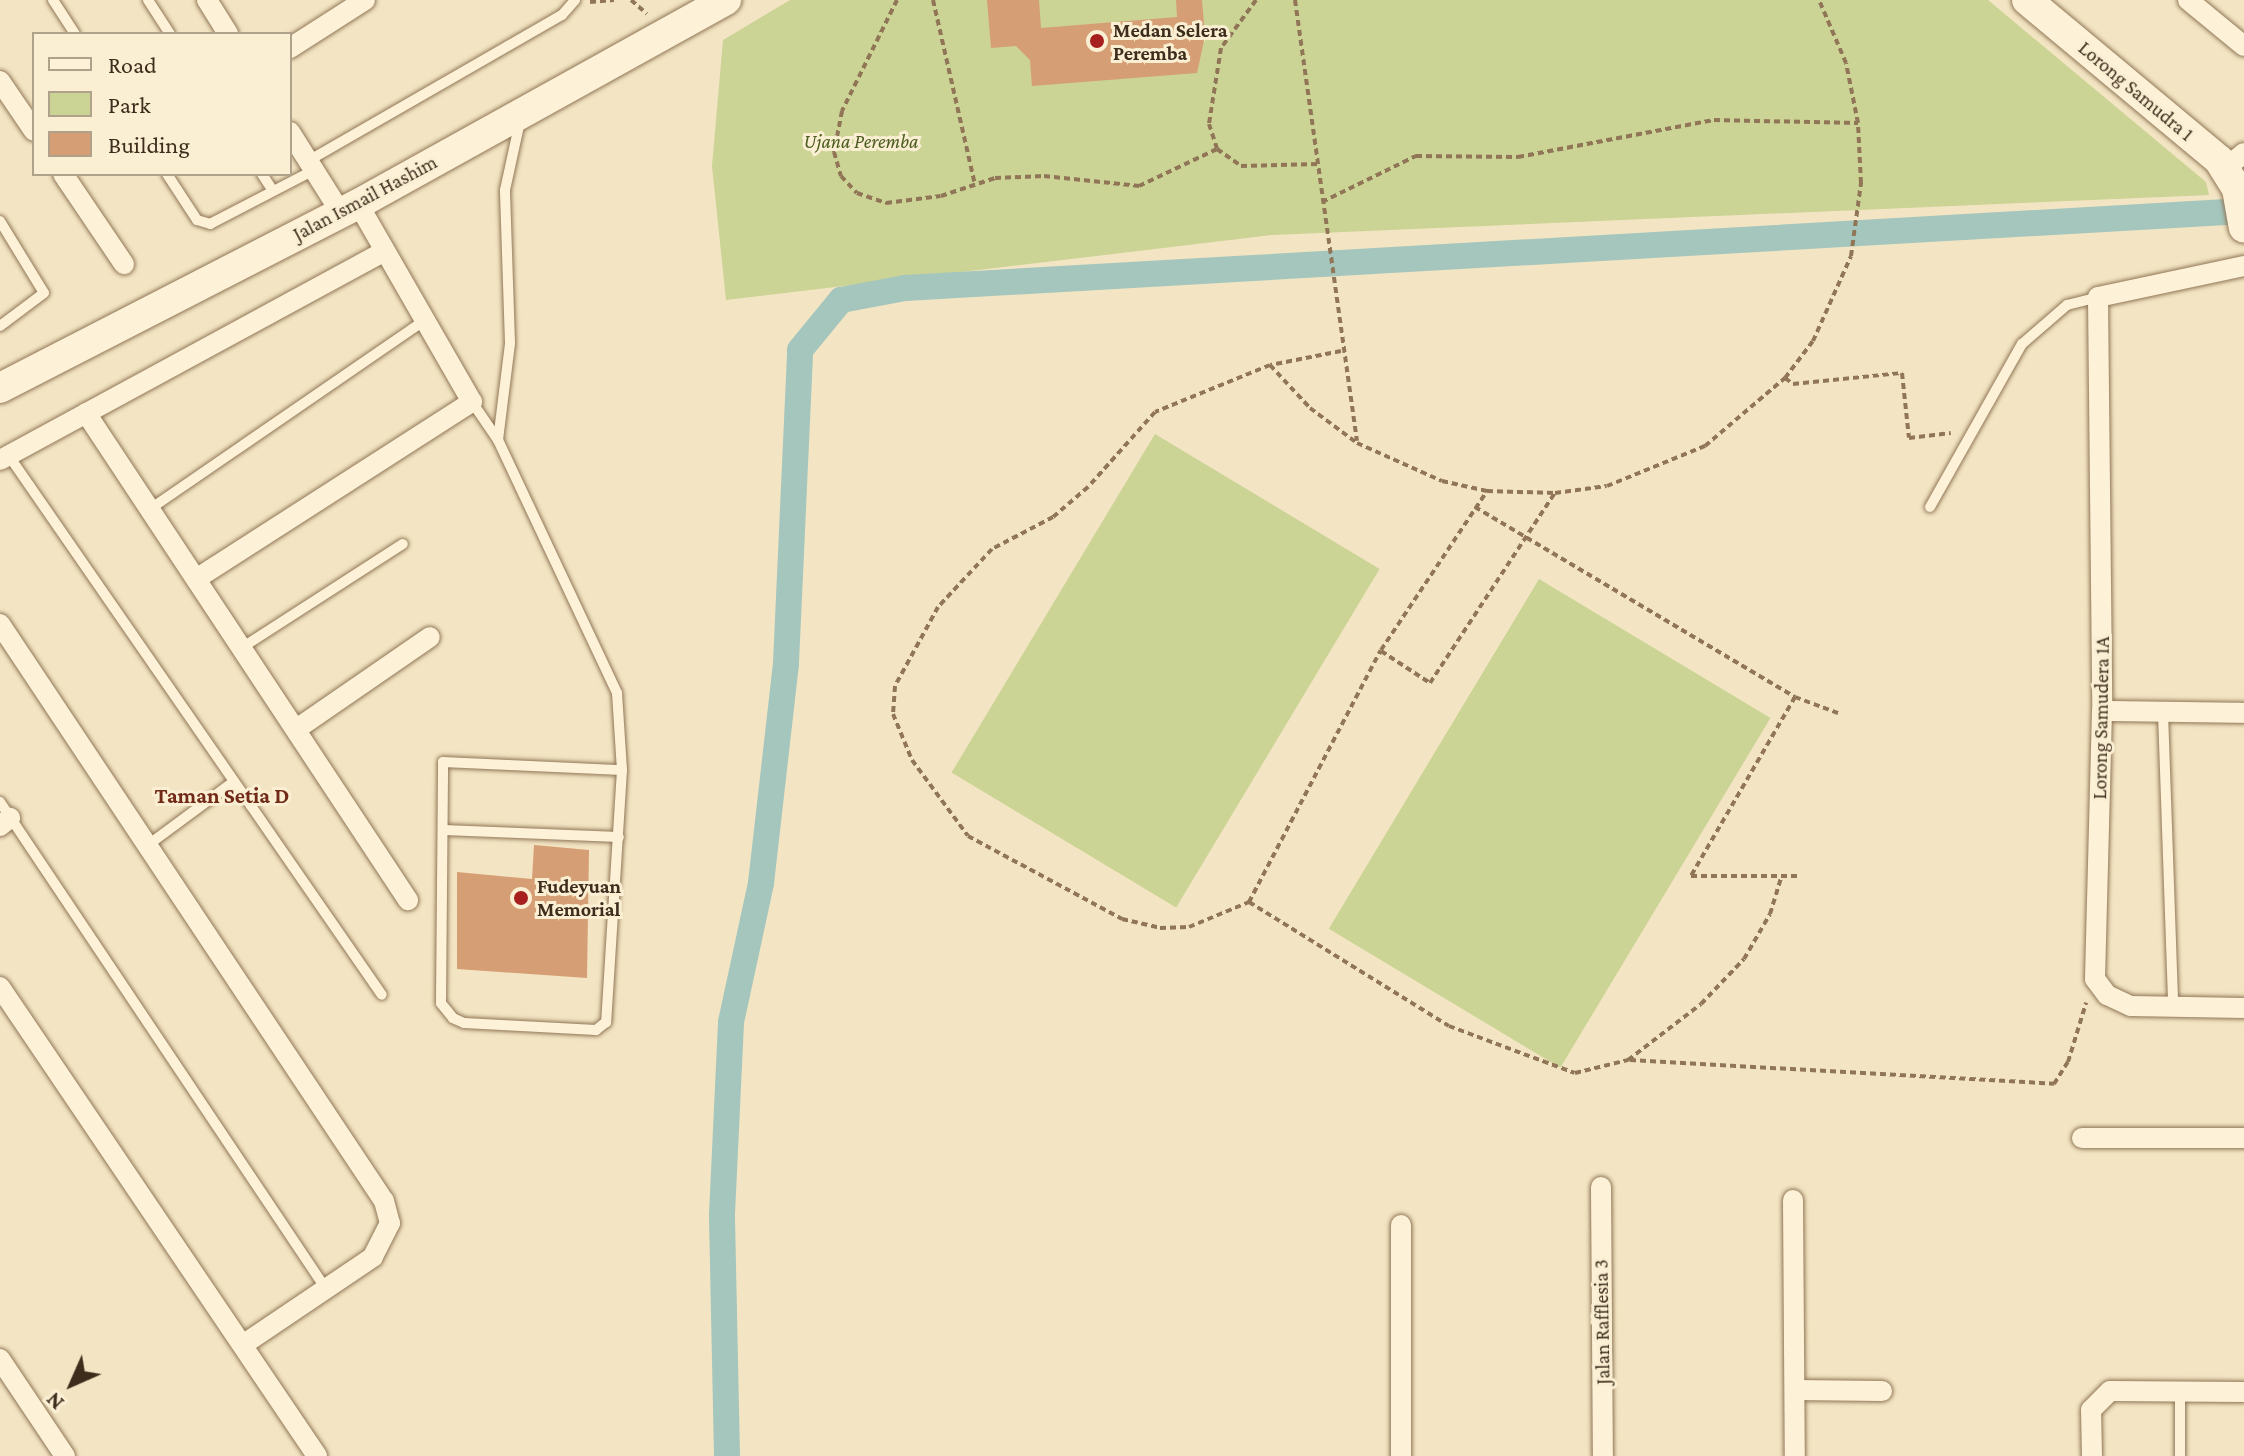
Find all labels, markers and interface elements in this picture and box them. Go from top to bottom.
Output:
place label: Medan Selera Peremba [1113,18,1227,65]
legend [32,32,292,176]
marker: Medan Selera Peremba [1088,32,1106,50]
street label: Lorong Samudra 1 [2074,36,2198,146]
text: Road [108,51,157,78]
text: Park [108,91,151,118]
park label: Ujana Peremba [804,129,918,153]
text: Building [108,131,190,158]
street label: Jalan Ismail Hashim [289,150,441,246]
street label: Lorong Samudera 1A [2088,636,2114,800]
district label: Taman Setia D [154,783,290,809]
place label: Fudeyuan Memorial [537,874,621,921]
marker: Fudeyuan Memorial [512,889,530,907]
street label: Jalan Rafflesia 3 [1589,1259,1615,1385]
north arrow [32,1344,112,1424]
text: N [41,1387,69,1415]

